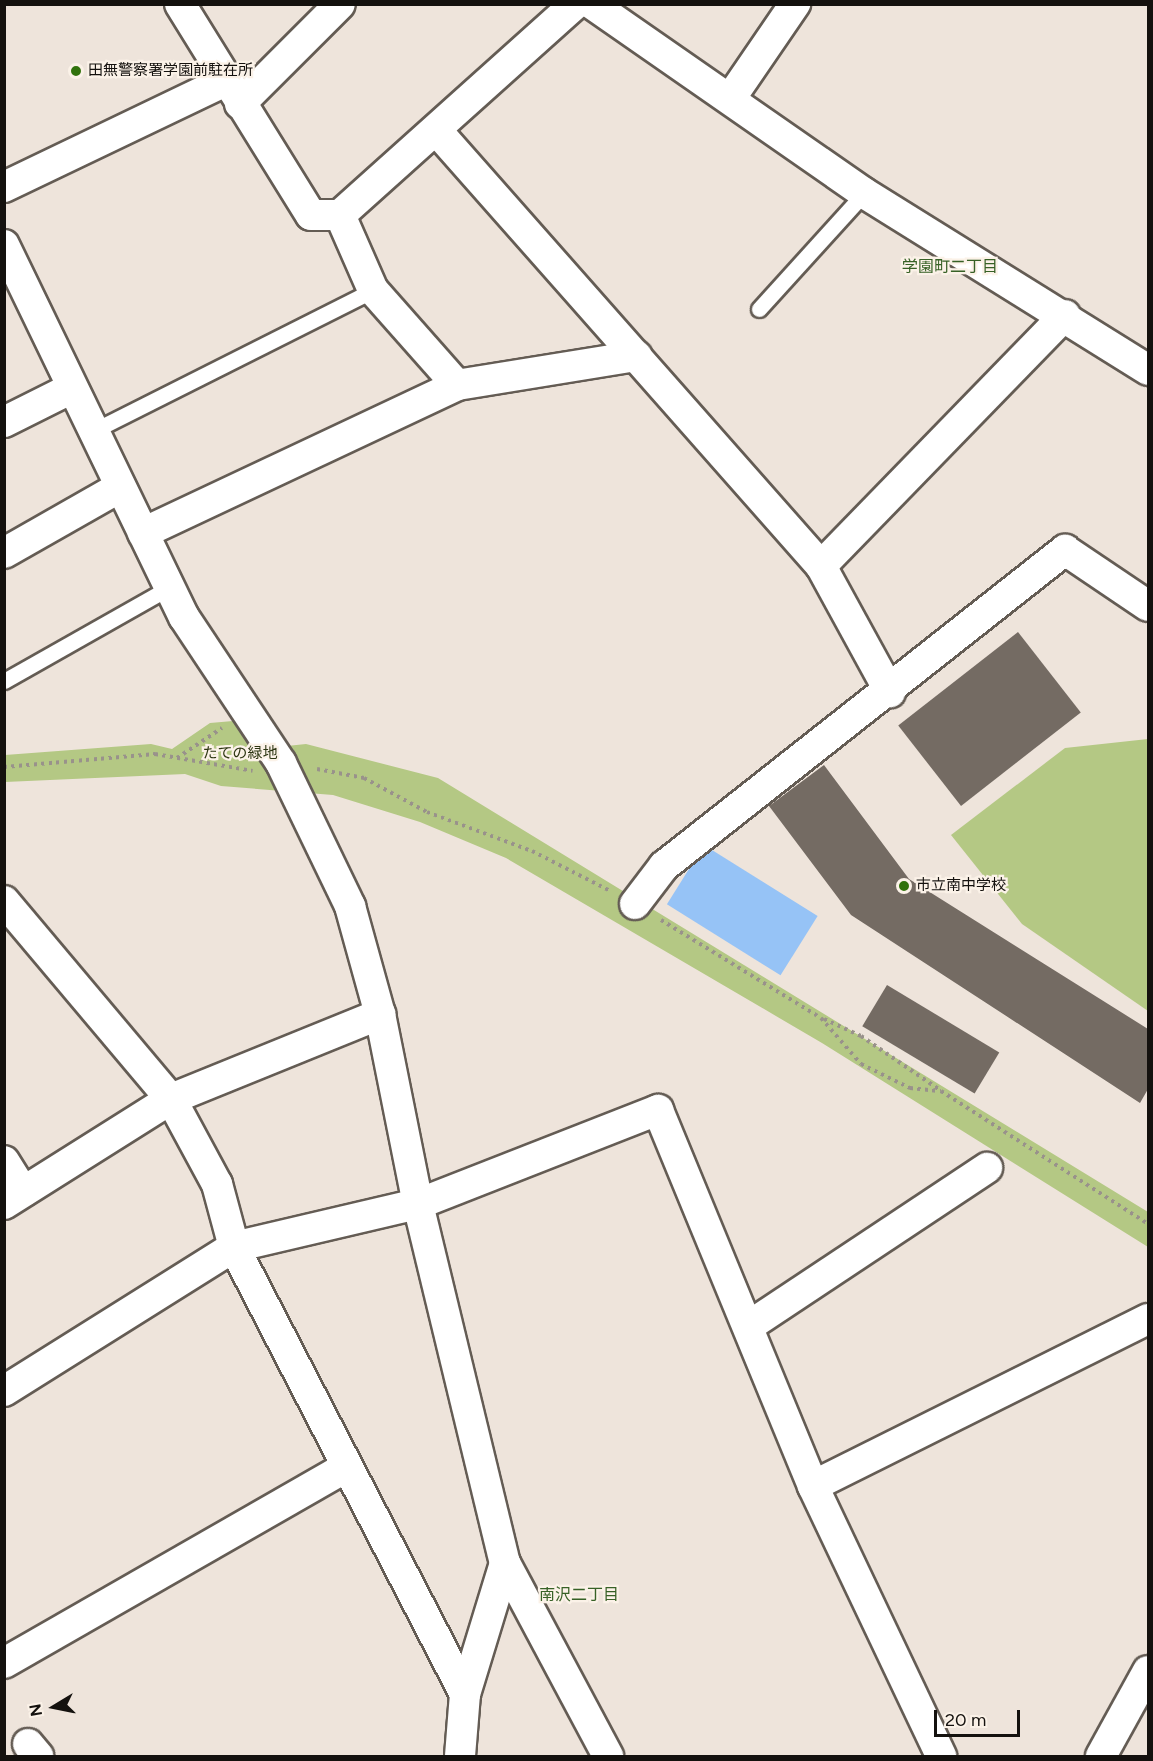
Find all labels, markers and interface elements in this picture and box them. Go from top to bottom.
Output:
place label: 田無警察署学園前駐在所 [88,62,253,80]
marker: 田無警察署学園前駐在所 [69,64,83,78]
district label: 学園町二丁目 [902,257,998,277]
park label: たての緑地 [203,745,277,763]
place label: 市立南中学校 [916,877,1006,895]
marker: 市立南中学校 [897,879,911,893]
district label: 南沢二丁目 [539,1585,619,1605]
north arrow [24,1677,84,1737]
scale bar [937,1698,1022,1736]
text: N [25,1702,46,1718]
text: 20 m [945,1709,986,1731]

